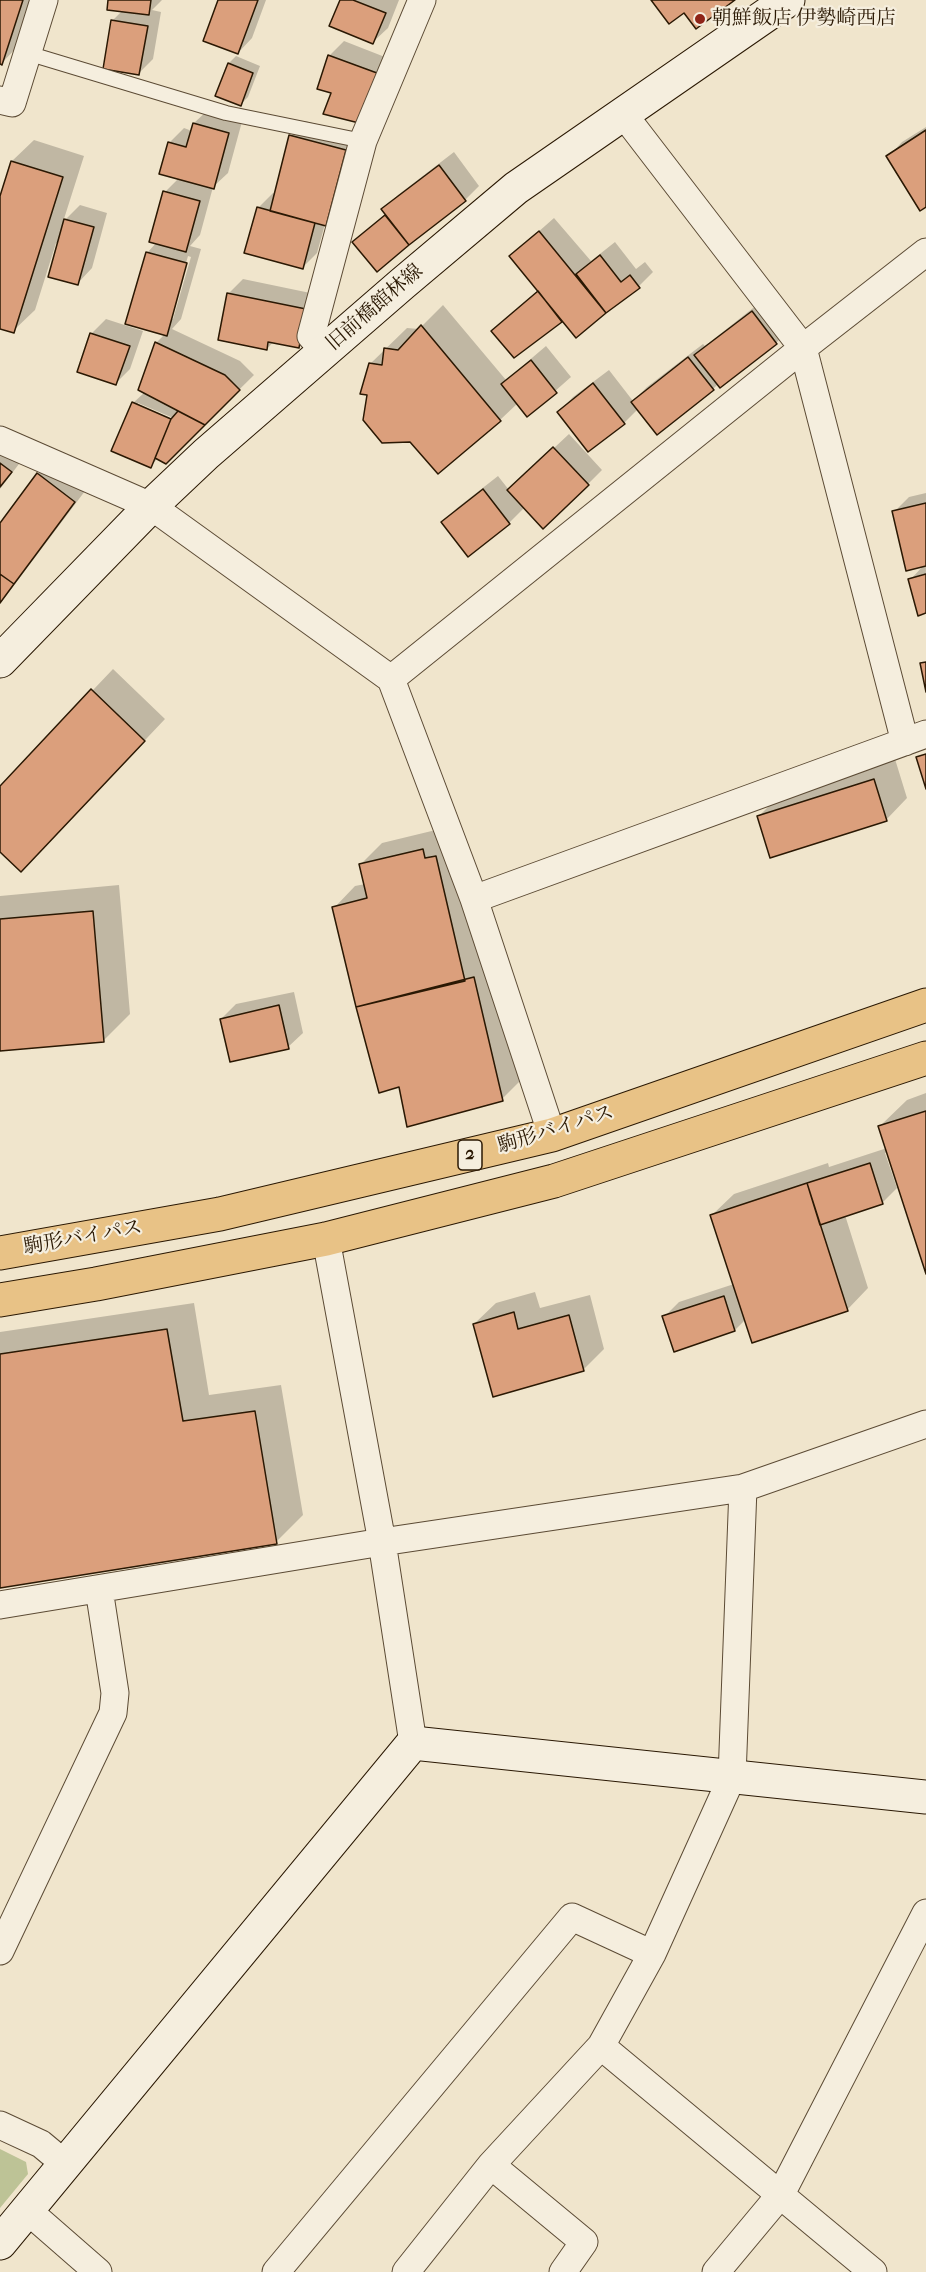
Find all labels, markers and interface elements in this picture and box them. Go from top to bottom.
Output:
place label: 朝鮮飯店 伊勢崎西店 [712,7,896,31]
marker: 朝鮮飯店 伊勢崎西店 [693,12,707,26]
street label: 旧前橋館林線 [322,260,428,356]
street label: 駒形バイパス [495,1101,617,1159]
road number: 2 [458,1140,482,1170]
street label: 駒形バイパス [22,1216,144,1260]

